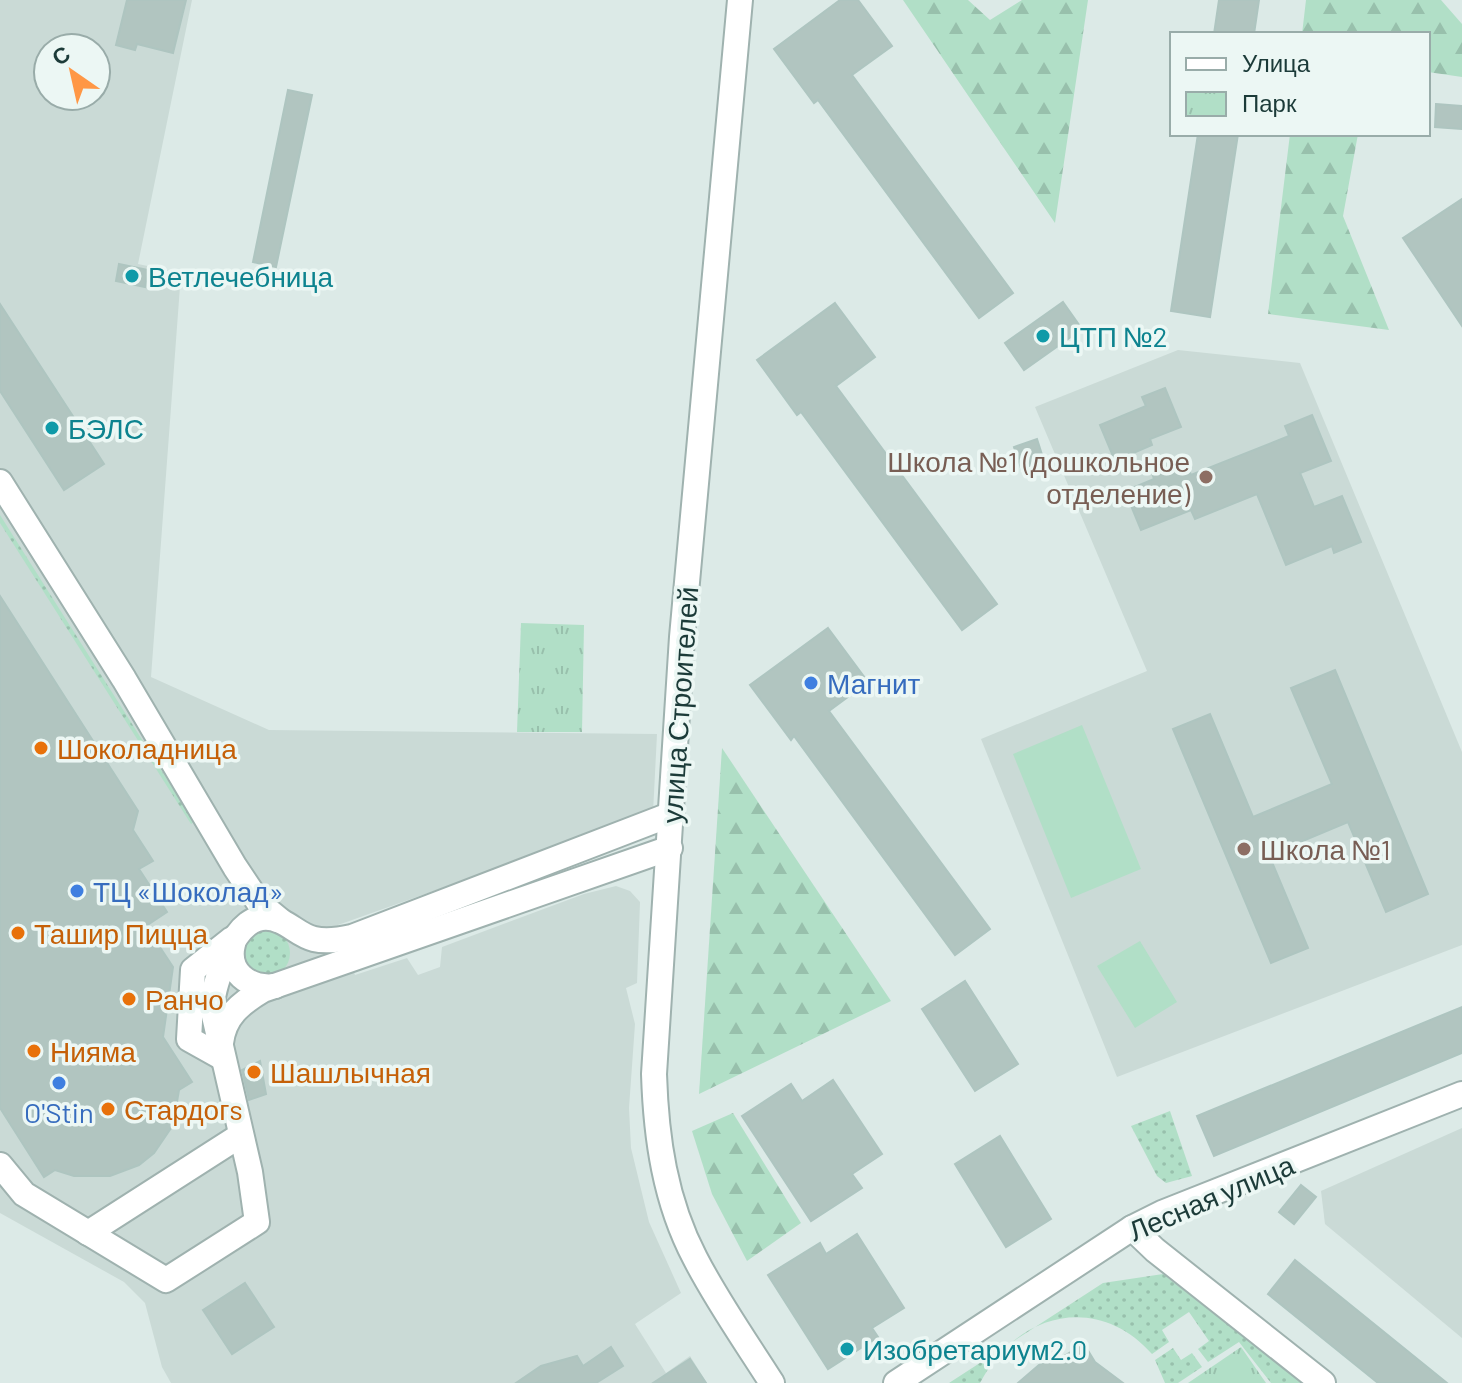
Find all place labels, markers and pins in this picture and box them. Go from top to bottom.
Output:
place label: Ветлечебница [148,259,334,293]
marker: Ветлечебница [123,267,141,285]
place label: ЦТП №2 [1059,319,1168,353]
marker: ЦТП №2 [1034,327,1052,345]
place label: БЭЛС [68,411,144,445]
marker: БЭЛС [43,419,61,437]
place label: Школа №1 (дошкольное отделение) [887,444,1191,510]
marker: Школа №1 (дошкольное отделение) [1197,468,1215,486]
place label: Магнит [827,666,921,700]
marker: Магнит [802,674,820,692]
place label: Шоколадница [57,731,237,765]
marker: Шоколадница [32,739,50,757]
place label: Школа №1 [1260,832,1391,866]
marker: Школа №1 [1235,840,1253,858]
place label: ТЦ «Шоколад» [93,874,284,908]
marker: ТЦ «Шоколад» [68,882,86,900]
place label: Ташир Пицца [34,916,209,950]
marker: Ташир Пицца [9,924,27,942]
place label: Ранчо [145,982,224,1016]
marker: Ранчо [120,990,138,1008]
place label: Нияма [50,1034,136,1068]
marker: Нияма [25,1042,43,1060]
place label: Шашлычная [270,1055,431,1089]
marker: Шашлычная [245,1063,263,1081]
marker: O'Stin [50,1074,68,1092]
place label: Стардогs [124,1092,243,1126]
place label: O'Stin [24,1095,94,1129]
marker: Стардогs [99,1100,117,1118]
place label: Изобретариум2.0 [863,1332,1087,1366]
marker: Изобретариум2.0 [838,1340,856,1358]

